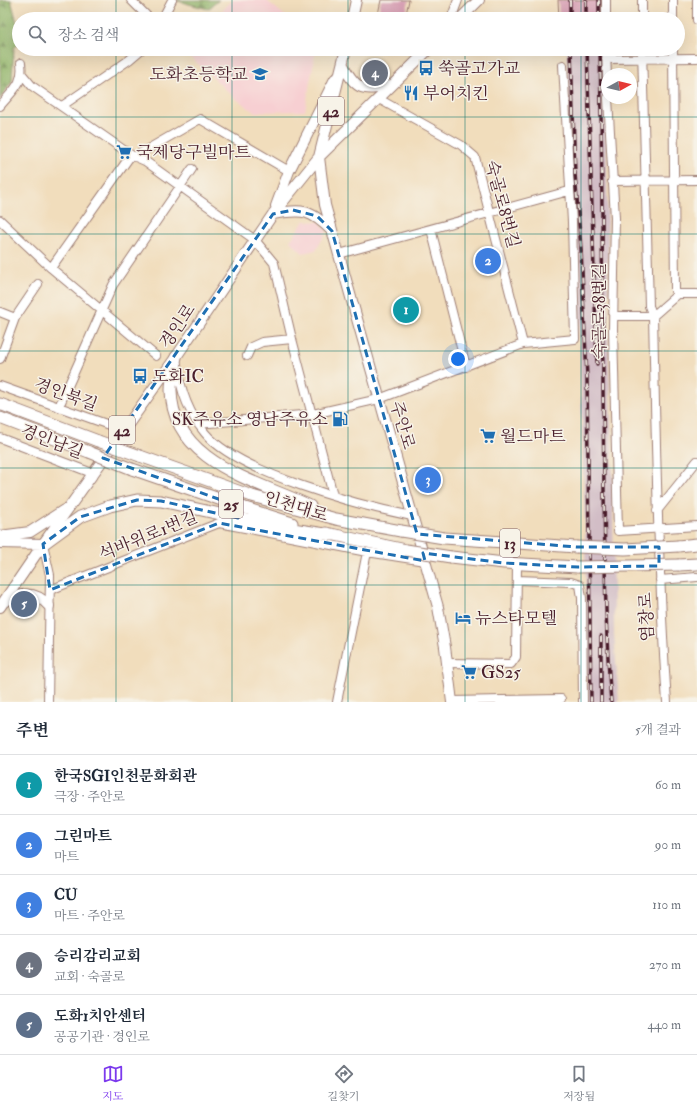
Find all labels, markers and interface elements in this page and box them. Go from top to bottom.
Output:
search box [12,12,685,56]
icon: search [26,23,48,45]
text: 장소 검색 [58,26,119,45]
pin: 4 [362,58,388,88]
place label: 쑥골고가교 [438,58,521,79]
bus stop icon: 쑥골고가교 [417,59,435,77]
place label: 도화초등학교 [149,64,249,85]
school or university icon: 도화초등학교 [251,65,269,83]
north arrow [601,68,637,104]
place label: 부어치킨 [423,83,489,104]
restaurant icon: 부어치킨 [402,84,420,102]
road number: 42 [318,97,344,125]
place label: 국제당구빌마트 [136,142,252,163]
supermarket icon: 국제당구빌마트 [115,143,133,161]
street label: 숙골로8번길 [481,158,524,250]
pin: 2 [475,246,501,276]
street label: 숙골로38번길 [589,263,610,359]
pin: 1 [393,295,419,325]
street label: 경인로 [155,300,200,353]
your location [448,349,468,369]
place label: 도화IC [152,366,204,387]
bus stop icon: 도화IC [131,367,149,385]
street label: 경인북길 [31,373,100,416]
street label: 주안로 [386,399,420,452]
place label: SK주유소 영남주유소 [172,409,329,430]
fuel station icon: SK주유소 영남주유소 [331,410,349,428]
road number: 42 [109,416,135,444]
street label: 경인남길 [17,420,86,463]
place label: 월드마트 [500,426,566,447]
supermarket icon: 월드마트 [479,427,497,445]
pin: 3 [415,465,441,495]
street label: 인천대로 [261,487,331,526]
road number: 25 [219,490,243,518]
street label: 석바위로1번길 [96,506,201,565]
road number: 13 [500,529,520,557]
pin: 5 [11,589,37,619]
street label: 염창로 [635,591,658,642]
place label: 뉴스타모텔 [475,608,557,629]
hotel icon: 뉴스타모텔 [454,609,472,627]
place label: GS25 [481,662,521,683]
supermarket icon: GS25 [460,663,478,681]
text: 주변 [16,720,49,741]
text: 5개 결과 [635,722,681,738]
text: 한국SGI인천문화회관 [54,767,197,786]
text: 1 [27,777,31,793]
text: 60 m [655,777,681,793]
text: 극장 · 주안로 [54,789,125,805]
text: 그린마트 [54,827,112,846]
text: 2 [26,837,32,853]
text: 90 m [655,837,681,853]
text: 마트 [54,849,79,865]
text: CU [54,886,78,905]
text: 3 [27,897,32,913]
text: 110 m [652,897,681,913]
text: 마트 · 주안로 [54,908,125,924]
text: 승리감리교회 [54,947,141,966]
text: 4 [25,957,33,973]
text: 270 m [649,957,681,973]
text: 교회 · 숙골로 [54,969,125,985]
text: 도화1치안센터 [54,1007,146,1026]
text: 5 [26,1017,32,1033]
text: 440 m [647,1017,681,1033]
text: 공공기관 · 경인로 [54,1029,150,1045]
tab: 지도 [102,1063,124,1103]
tab: 길찾기 [328,1063,359,1103]
tab: 저장됨 [563,1063,595,1103]

